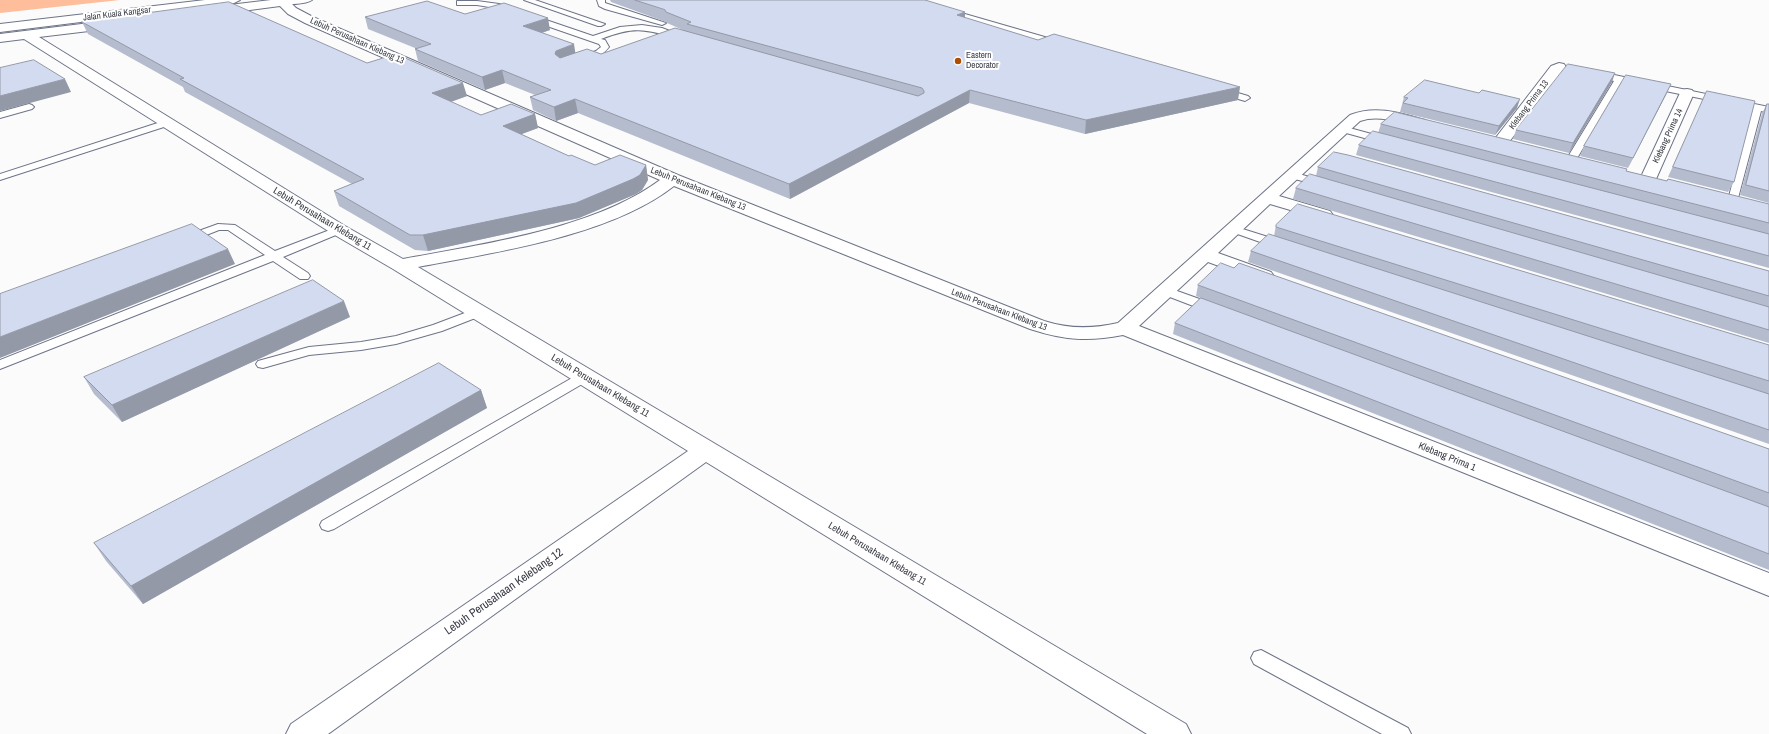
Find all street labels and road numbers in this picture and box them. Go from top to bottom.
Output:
street label: Jalan Kuala Kangsar [83,4,151,24]
street label: Lebuh Perusahaan Klebang 13 [308,15,406,67]
street label: Klebang Prima 13 [1507,78,1551,132]
street label: Klebang Prima 14 [1651,107,1685,165]
street label: Lebuh Perusahaan Klebang 13 [649,165,747,213]
street label: Lebuh Perusahaan Klebang 11 [271,185,373,253]
street label: Lebuh Perusahaan Klebang 13 [950,287,1048,333]
street label: Lebuh Perusahaan Klebang 11 [549,352,651,420]
street label: Klebang Prima 1 [1416,440,1478,474]
street label: Lebuh Perusahaan Klebang 11 [826,520,928,588]
street label: Lebuh Perusahaan Kelebang 12 [442,546,566,638]

